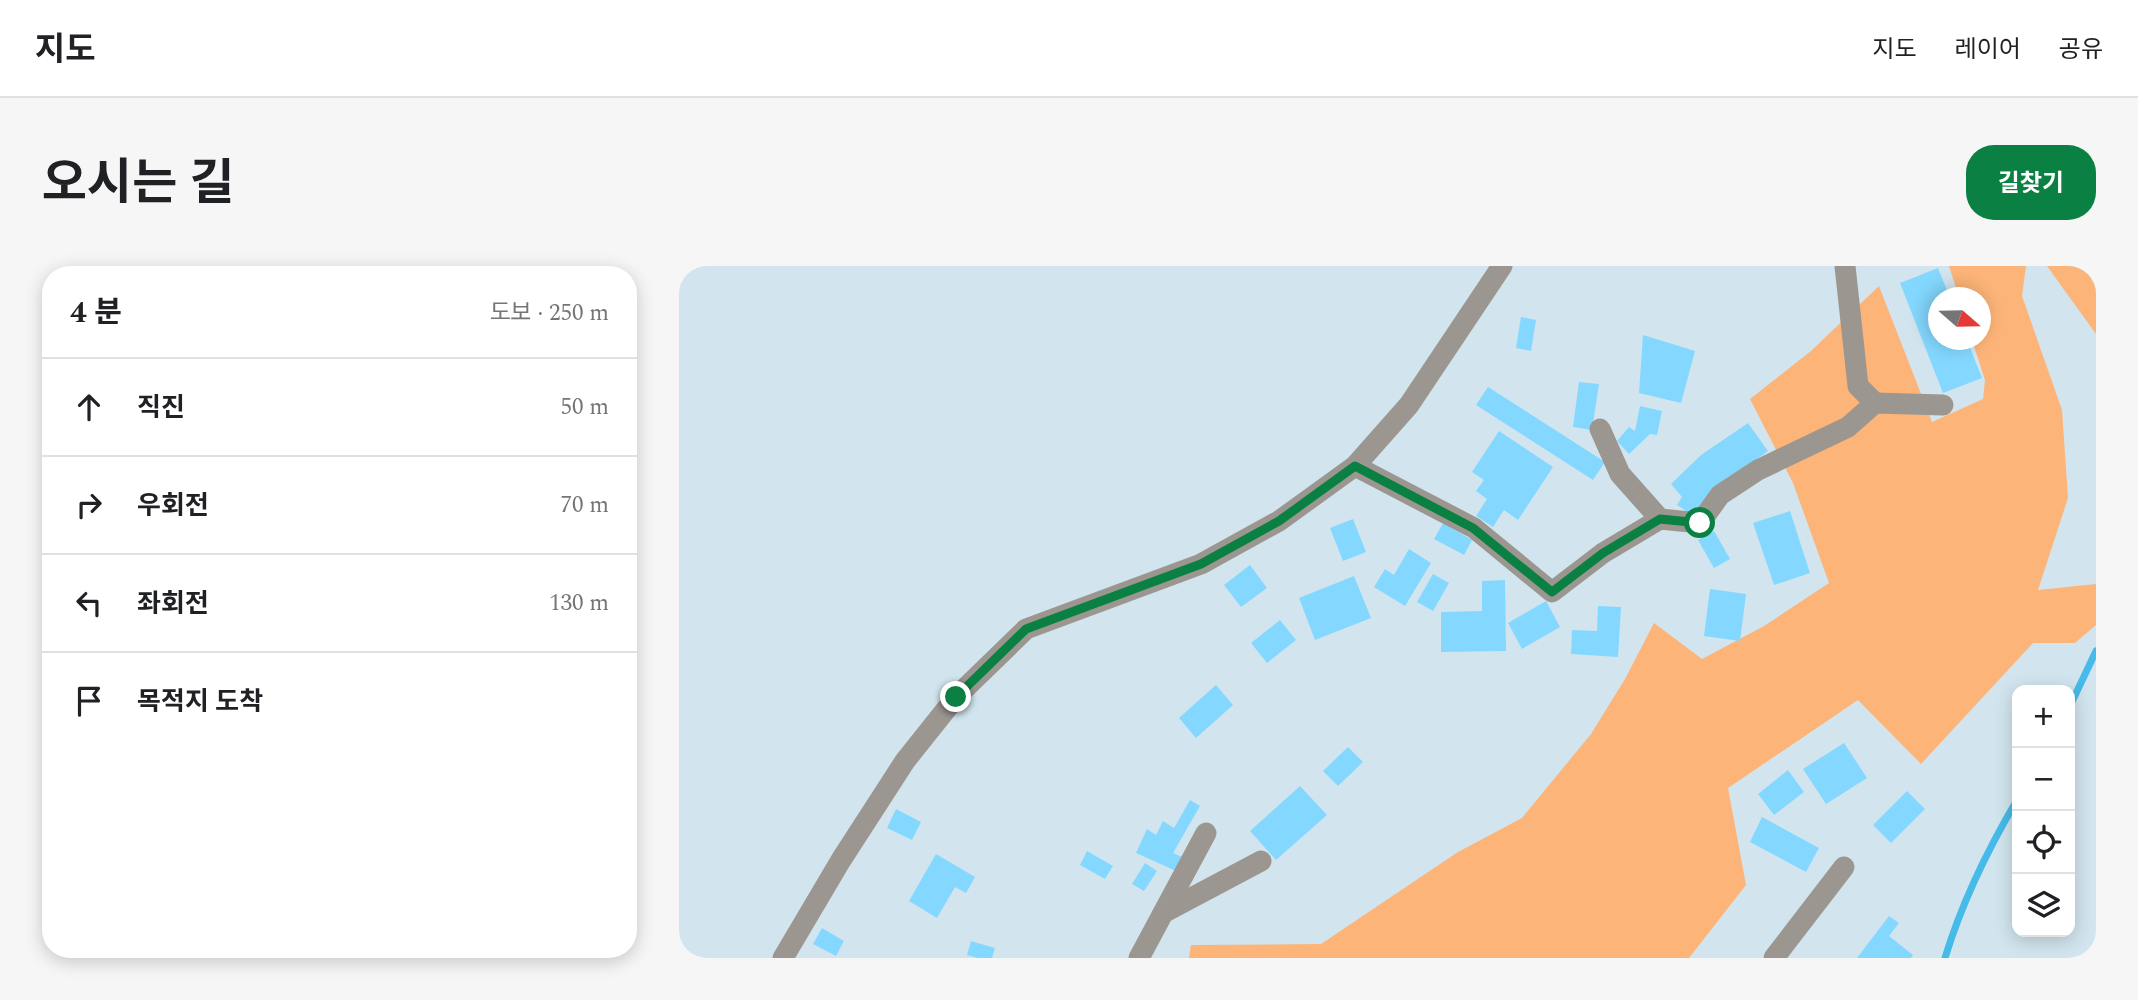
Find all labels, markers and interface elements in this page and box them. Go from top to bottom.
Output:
text: 지도 [35,25,96,75]
text: 지도 [1872,32,1917,68]
text: 레이어 [1955,32,2021,68]
text: 공유 [2059,32,2103,68]
button: 길찾기 [1966,145,2096,220]
text: 오시는 길 [42,147,235,222]
north arrow [1928,287,1991,350]
text: 4 분 [70,290,122,336]
text: 도보 · 250 m [489,296,609,331]
icon: ahead [70,388,108,426]
text: 직진 [137,388,185,428]
text: 50 m [560,390,609,425]
icon: right [70,486,108,524]
text: 우회전 [137,486,209,526]
text: 70 m [560,488,609,523]
route start [1684,507,1715,538]
icon: left [70,584,108,622]
text: 좌회전 [137,584,209,624]
text: 130 m [549,586,609,621]
route end [940,681,971,712]
icon: arrive [70,682,108,720]
text: 목적지 도착 [137,682,263,722]
map controls [2012,685,2075,937]
button: + [2012,685,2075,748]
button: − [2012,748,2075,811]
button: locate [2012,811,2075,874]
button: layers [2012,874,2075,937]

